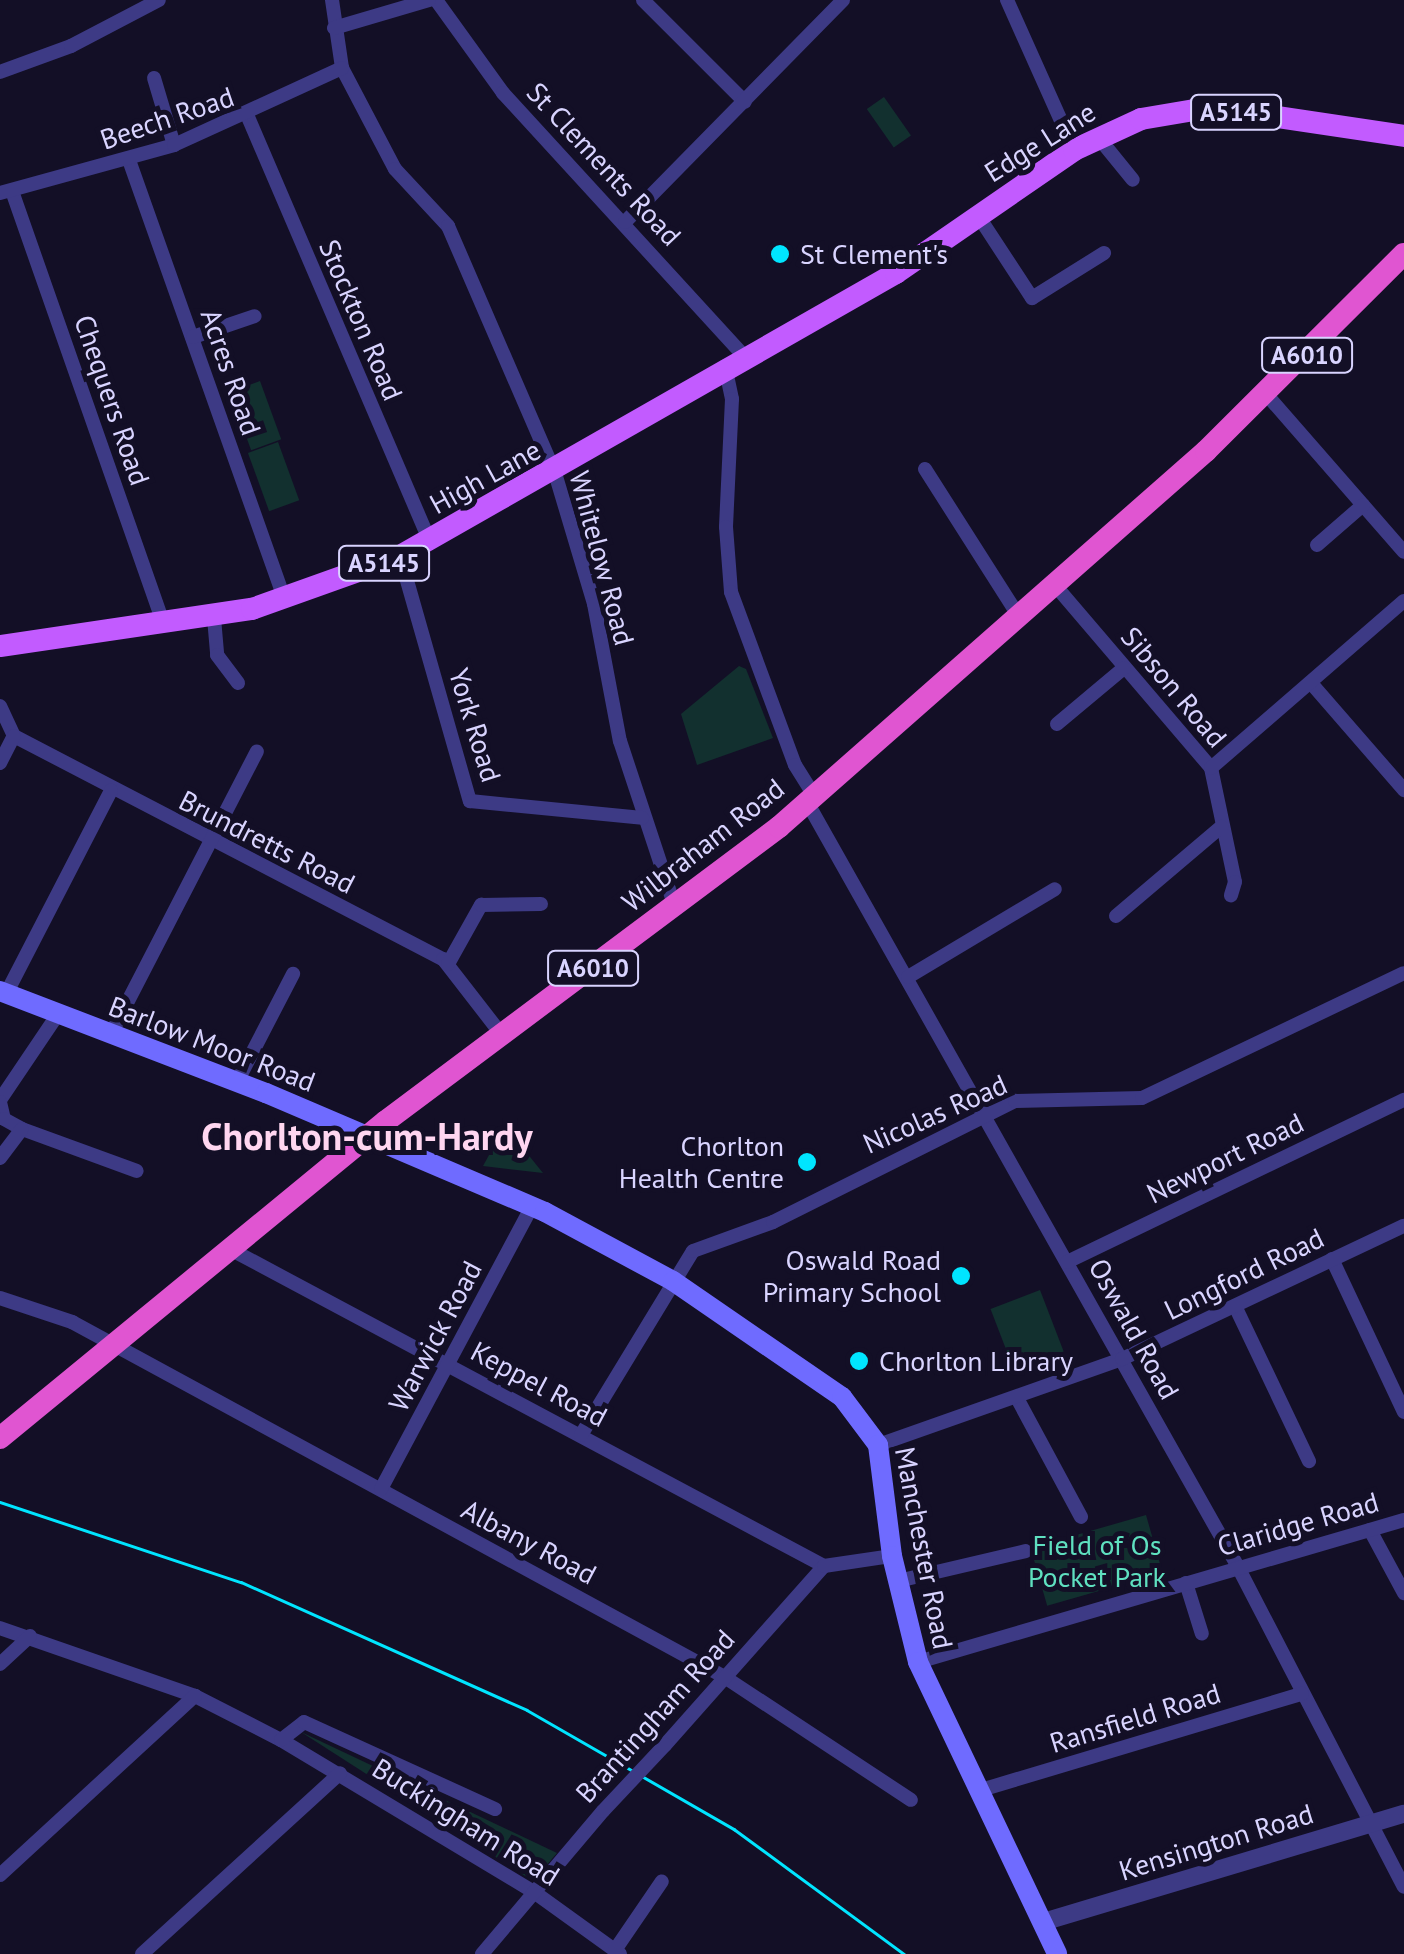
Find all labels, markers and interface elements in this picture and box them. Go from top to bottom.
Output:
street label: St Clements Road [520,76,688,252]
street label: Beech Road [96,80,238,156]
road number: A5145 [1188,92,1284,132]
street label: Edge Lane [978,95,1102,189]
street label: Stockton Road [312,235,410,405]
place label: St Clement's [800,237,948,271]
marker: St Clement's [769,243,791,265]
street label: Acres Road [194,305,268,439]
street label: Chequers Road [67,311,157,489]
road number: A6010 [1260,335,1354,375]
street label: High Lane [424,433,546,521]
street label: Whitelow Road [563,467,641,649]
road number: A5145 [336,543,432,583]
street label: Sibson Road [1114,620,1234,754]
street label: York Road [442,664,508,786]
street label: Wilbraham Road [615,771,791,919]
street label: Brundretts Road [174,783,360,901]
road number: A6010 [546,948,640,988]
street label: Barlow Moor Road [104,989,320,1099]
street label: Nicolas Road [858,1067,1012,1161]
street label: Newport Road [1141,1106,1309,1210]
district label: Chorlton-cum-Hardy [201,1113,533,1159]
place label: Chorlton Health Centre [619,1129,784,1195]
marker: Chorlton Health Centre [794,1149,820,1175]
street label: Longford Road [1159,1221,1329,1327]
place label: Oswald Road Primary School [762,1243,941,1309]
street label: Oswald Road [1082,1253,1186,1405]
street label: Warwick Road [381,1255,489,1417]
marker: Oswald Road Primary School [950,1265,972,1287]
street label: Keppel Road [465,1334,613,1434]
place label: Chorlton Library [879,1344,1073,1378]
marker: Chorlton Library [848,1350,870,1372]
street label: Manchester Road [888,1444,960,1652]
street label: Claridge Road [1214,1485,1382,1563]
street label: Albany Road [455,1492,603,1592]
park label: Field of Os Pocket Park [1028,1528,1166,1594]
street label: Brantingham Road [569,1623,741,1809]
street label: Ransfield Road [1046,1676,1224,1760]
street label: Buckingham Road [366,1751,566,1893]
street label: Kensington Road [1115,1797,1317,1887]

